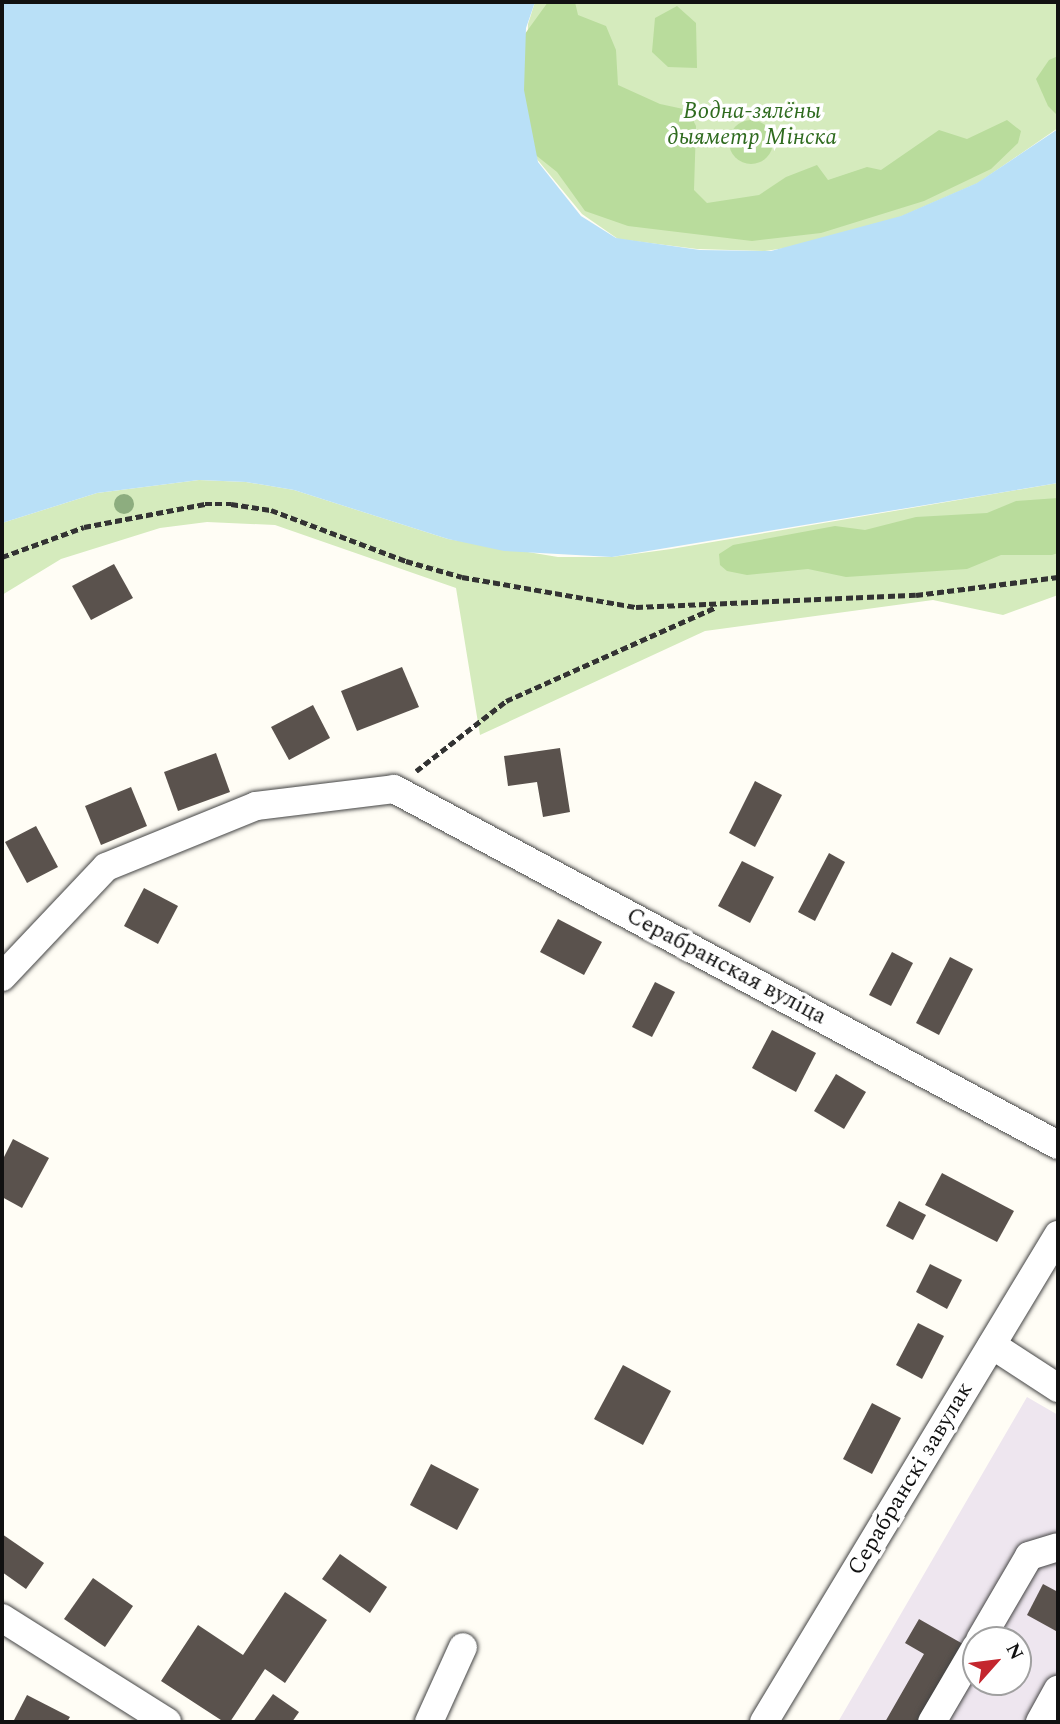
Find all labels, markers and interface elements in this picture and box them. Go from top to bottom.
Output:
park label: Водна-зялёны дыяметр Мінска [667,98,837,152]
street label: Серабранская вуліца [621,903,831,1031]
street label: Серабранскі завулак [842,1377,980,1581]
north arrow [962,1626,1032,1696]
text: N [998,1638,1031,1665]

